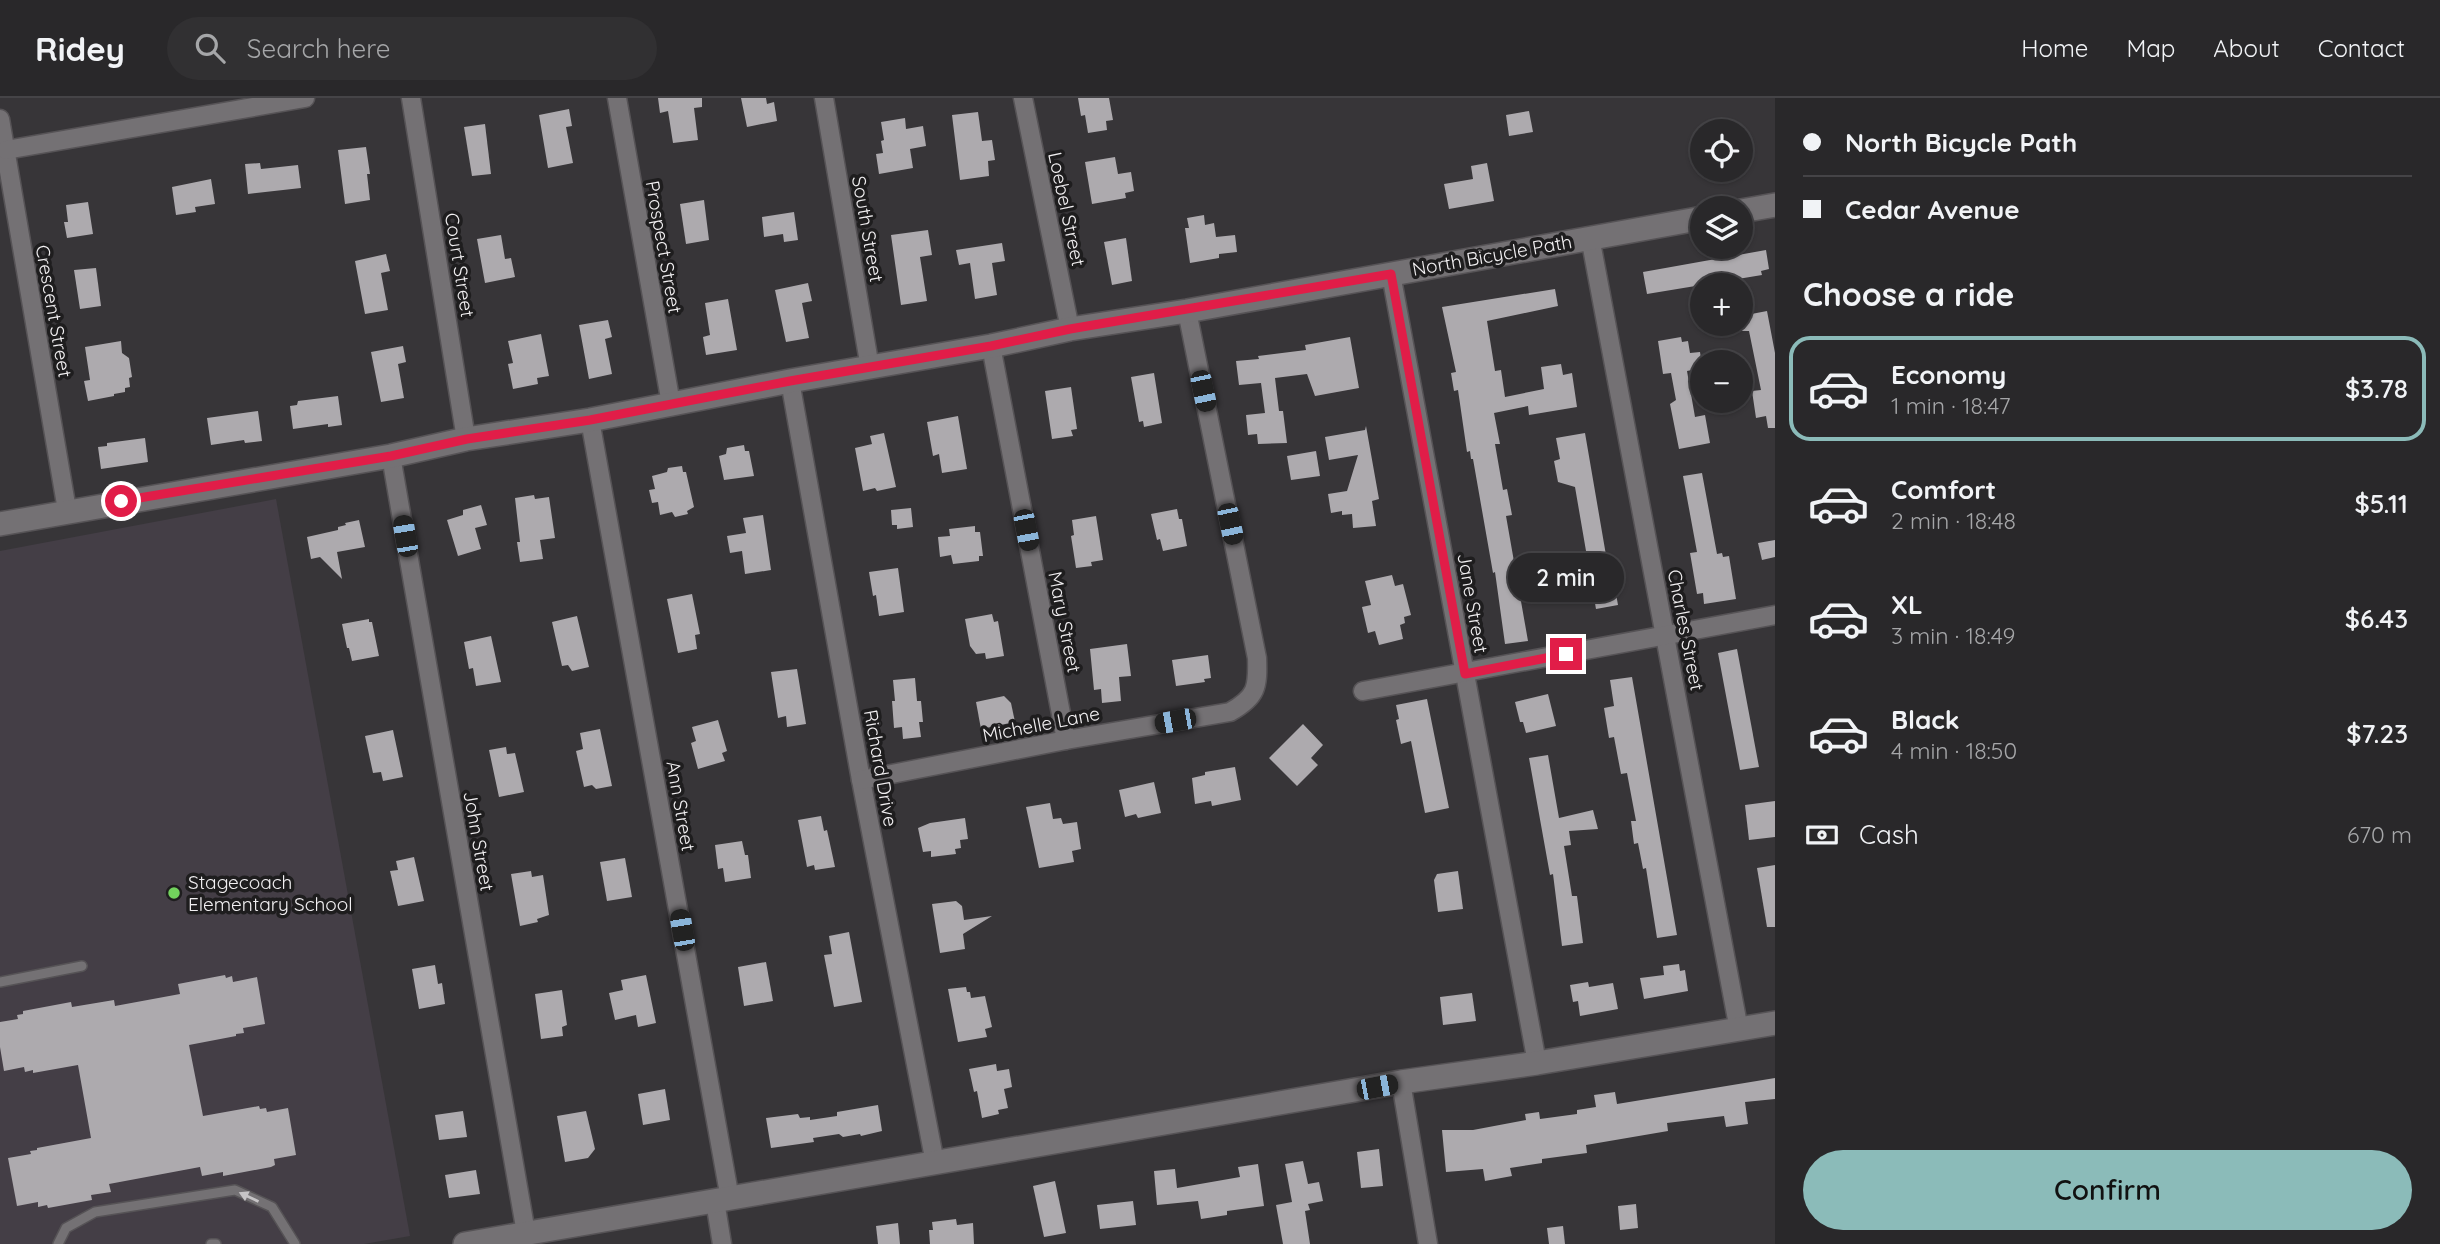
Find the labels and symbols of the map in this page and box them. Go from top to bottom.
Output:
street label: Loebel Street [1043,150,1091,268]
street label: South Street [847,174,889,284]
street label: Prospect Street [641,179,687,315]
street label: Court Street [440,211,480,319]
street label: North Bicycle Path [1410,229,1574,281]
street label: Crescent Street [31,243,77,379]
car [1189,368,1218,414]
route start [105,485,137,517]
car [1216,501,1245,547]
car [1012,507,1041,553]
car [392,513,419,559]
street label: Jane Street [1452,551,1494,655]
callout: 2 min [1508,552,1624,602]
street label: Charles Street [1662,567,1710,693]
street label: Mary Street [1043,569,1087,675]
route end [1550,638,1582,670]
street label: Michelle Lane [980,701,1102,747]
car [1153,707,1198,735]
street label: Richard Drive [859,708,903,828]
street label: Ann Street [661,759,701,853]
street label: John Street [458,789,500,893]
place label: Stagecoach Elementary School [188,870,353,916]
marker: Stagecoach Elementary School [166,885,182,901]
car [669,907,696,953]
car [1355,1073,1400,1101]
one-way arrow [239,1191,260,1202]

